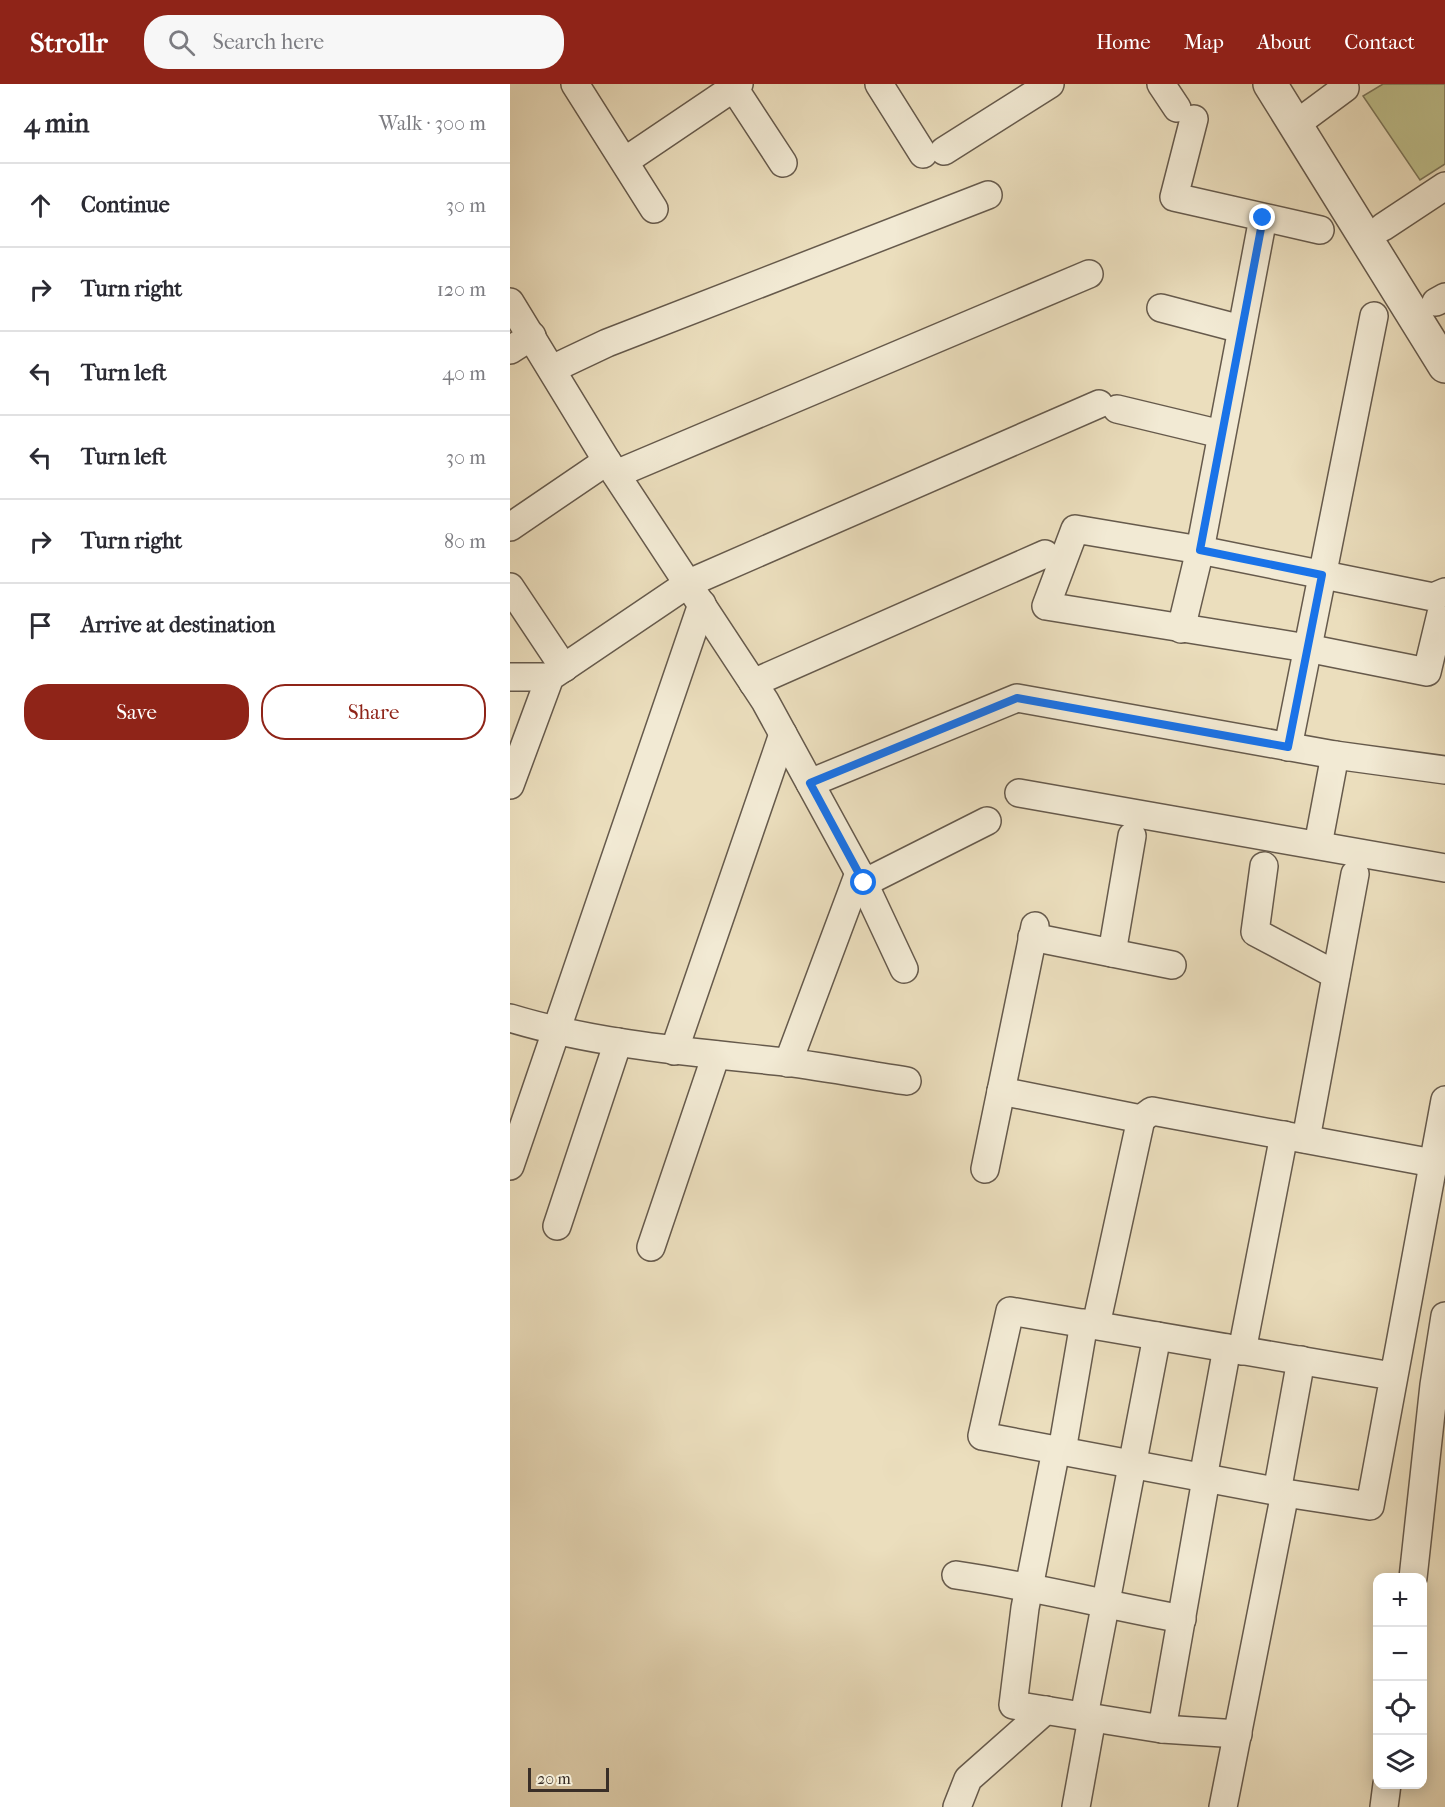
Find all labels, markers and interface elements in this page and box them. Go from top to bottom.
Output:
search box [144,15,564,69]
text: Strollr [30,26,108,59]
icon: search [165,26,198,59]
text: Search here [213,29,324,55]
text: Home [1096,30,1151,54]
text: Map [1184,30,1224,54]
text: About [1257,30,1311,54]
text: Contact [1344,30,1415,54]
text: 4 min [24,108,89,139]
text: Walk · 300 m [379,112,486,135]
icon: ahead [24,189,57,222]
text: Continue [81,192,170,218]
text: 30 m [446,194,486,217]
route end [1249,204,1275,230]
icon: right [24,273,57,306]
text: Turn right [81,276,182,302]
text: 120 m [437,278,486,301]
icon: left [24,357,57,390]
text: Turn left [81,360,167,386]
text: 40 m [442,362,486,385]
icon: left [24,441,57,474]
text: Turn left [81,444,167,470]
text: 30 m [446,446,486,469]
icon: right [24,525,57,558]
text: Turn right [81,528,182,554]
text: 80 m [444,530,486,553]
icon: arrive [24,609,57,642]
text: Arrive at destination [81,612,275,638]
button: Save [24,684,249,740]
button: Share [261,684,486,740]
route start [850,869,876,895]
map controls [1373,1573,1427,1789]
button: + [1373,1573,1427,1627]
button: − [1373,1627,1427,1681]
button: locate [1373,1681,1427,1735]
button: layers [1373,1735,1427,1789]
scale bar [528,1765,609,1792]
text: 20 m [537,1769,571,1788]

